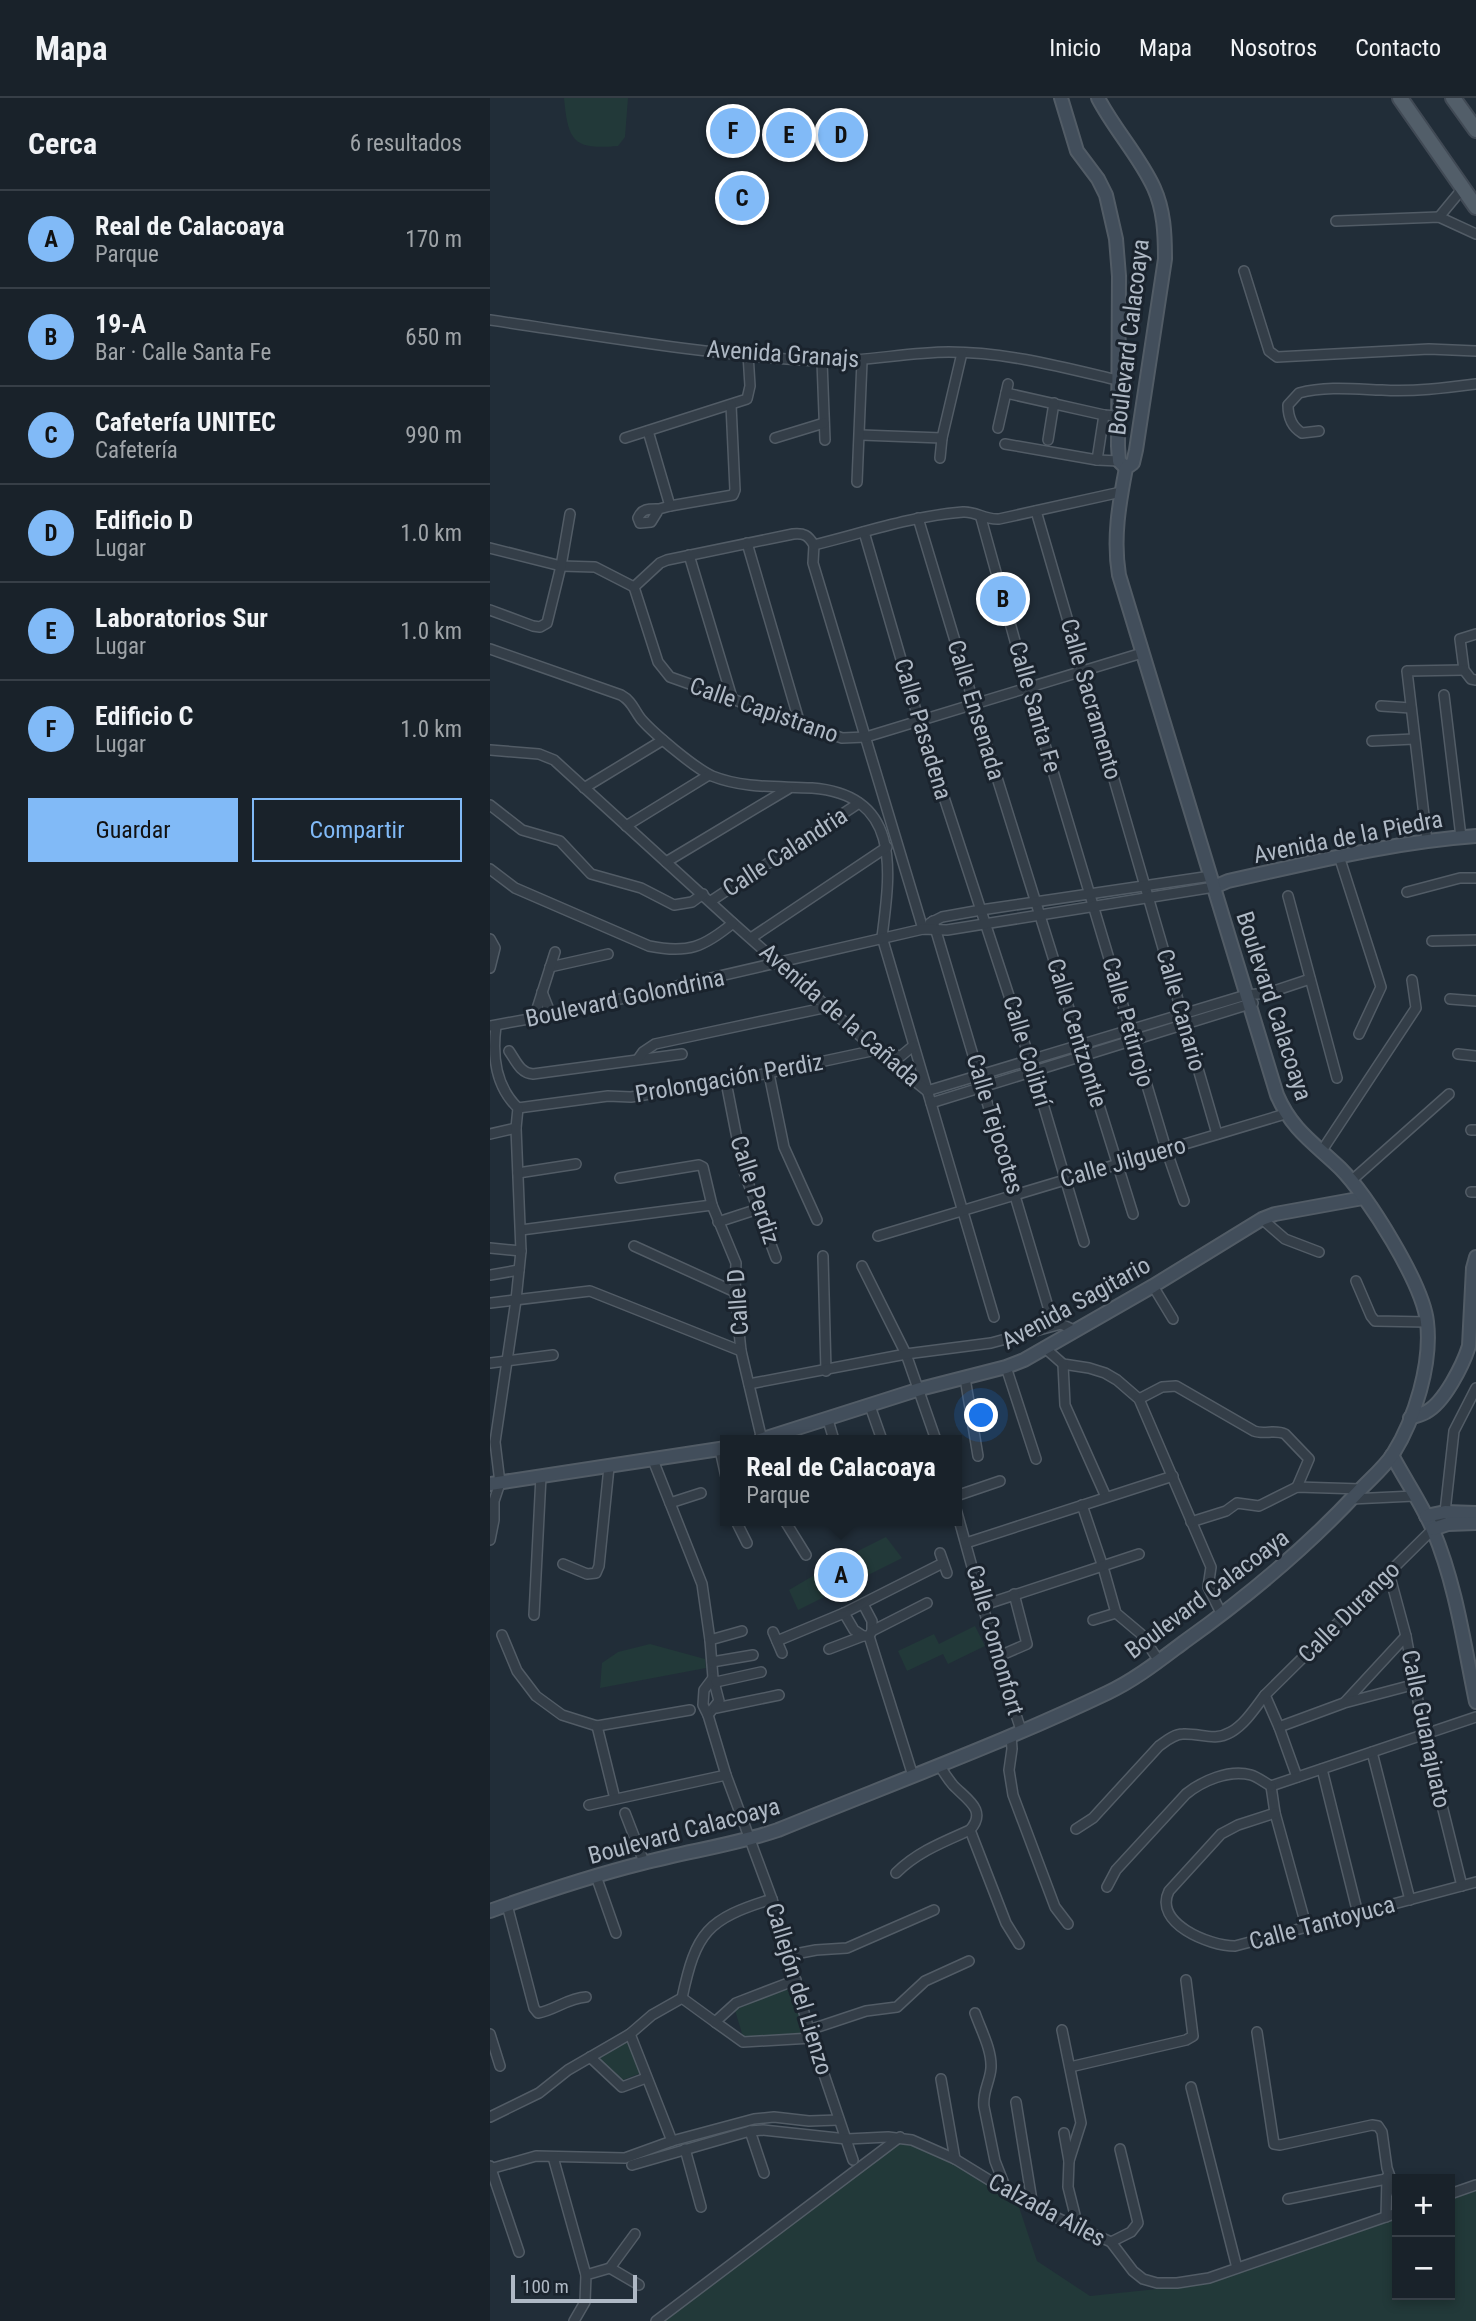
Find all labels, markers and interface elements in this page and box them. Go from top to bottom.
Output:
text: Mapa [35,29,107,68]
text: Inicio [1049,34,1101,62]
text: Mapa [1139,34,1192,62]
text: Nosotros [1230,34,1317,62]
text: Contacto [1355,34,1441,62]
pin: F [710,105,756,157]
pin: E [766,109,812,161]
pin: D [818,109,864,161]
text: Cerca [28,126,97,161]
text: 6 resultados [350,130,462,157]
pin: C [719,172,765,224]
text: Real de Calacoaya [95,211,284,241]
text: A [44,226,58,253]
text: 170 m [405,226,462,253]
street label: Boulevard Calacoaya [1103,237,1155,437]
text: Parque [95,241,159,268]
text: 19-A [95,309,146,339]
text: B [45,324,57,351]
text: 650 m [405,324,462,351]
street label: Avenida Granajs [706,335,860,373]
text: Bar · Calle Santa Fe [95,339,271,366]
text: Cafetería UNITEC [95,407,276,437]
text: C [44,422,58,449]
text: 990 m [405,422,462,449]
text: Cafetería [95,437,178,464]
text: Edificio D [95,505,193,535]
text: D [45,520,58,547]
text: 1.0 km [400,520,462,547]
text: Lugar [95,535,146,562]
pin: B [980,573,1026,625]
text: Laboratorios Sur [95,603,268,633]
street label: Calle Sacramento [1055,615,1127,783]
text: E [45,618,57,645]
text: 1.0 km [400,618,462,645]
text: Lugar [95,633,146,660]
street label: Calle Ensenada [941,636,1011,784]
street label: Calle Santa Fe [1003,638,1067,776]
street label: Calle Pasadena [888,655,958,803]
street label: Calle Capistrano [686,671,842,749]
text: Edificio C [95,701,193,731]
text: F [46,716,56,743]
text: 1.0 km [400,716,462,743]
text: Lugar [95,731,146,758]
button: Guardar [28,798,238,862]
button: Compartir [252,798,462,862]
street label: Calle Calandria [717,801,853,903]
street label: Avenida de la Piedra [1251,805,1445,869]
street label: Boulevard Calacoaya [1230,908,1318,1104]
street label: Avenida de la Cañada [754,938,926,1092]
street label: Calle Canario [1150,946,1212,1074]
street label: Calle Petirrojo [1096,954,1160,1090]
street label: Calle Centzontle [1041,955,1113,1111]
street label: Boulevard Golondrina [523,963,727,1033]
street label: Calle Colibrí [997,992,1057,1111]
street label: Prolongación Perdiz [633,1048,825,1108]
street label: Calle Tejocotes [960,1051,1030,1197]
street label: Calle Jilguero [1057,1131,1189,1193]
street label: Calle Perdiz [724,1132,786,1248]
street label: Avenida Sagitario [997,1251,1155,1355]
street label: Calle D [722,1268,754,1336]
your location [964,1398,998,1432]
popup [720,1435,962,1526]
text: Real de Calacoaya [746,1452,936,1482]
text: Parque [746,1482,810,1509]
street label: Boulevard Calacoaya [1120,1523,1294,1665]
pin: A [818,1549,864,1601]
street label: Calle Durango [1292,1555,1406,1669]
street label: Calle Comonfort [960,1562,1030,1718]
street label: Calle Guanajuato [1396,1648,1456,1810]
street label: Boulevard Calacoaya [585,1792,783,1870]
street label: Calle Tantoyuca [1246,1890,1398,1956]
street label: Callejón del Lienzo [760,1900,838,2078]
street label: Calzada Ailes [984,2167,1110,2253]
map controls [1392,2174,1455,2300]
button: + [1392,2174,1455,2237]
button: − [1392,2237,1455,2300]
scale bar [511,2272,637,2304]
text: 100 m [522,2275,569,2298]

